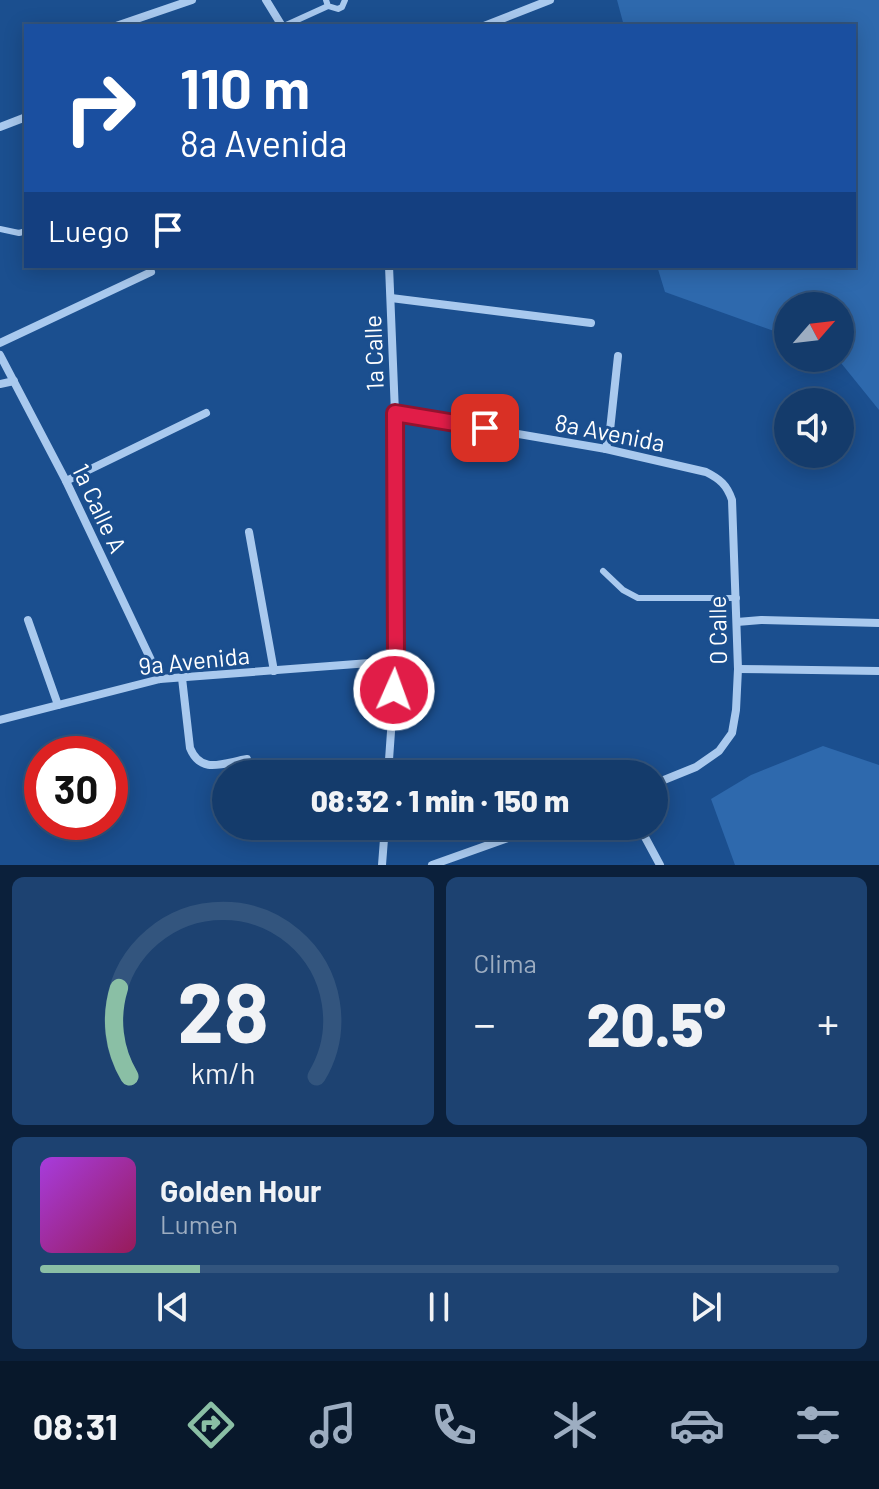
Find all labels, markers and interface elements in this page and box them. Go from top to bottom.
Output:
text: 110 m [180,53,310,120]
icon: right [48,56,152,160]
text: 8a Avenida [180,121,348,164]
icon: arrive [146,208,190,252]
text: Luego [48,212,130,248]
north arrow [774,292,854,372]
map controls [774,292,854,468]
street label: 1a Calle [357,315,389,391]
button: sound [774,388,854,468]
pin [451,394,519,462]
icon: arrive [463,406,507,450]
street label: 8a Avenida [552,407,668,457]
street label: 1a Calle A [67,459,133,557]
street label: 0 Calle [702,595,732,665]
street label: 9a Avenida [137,640,251,680]
position arrow [352,648,436,732]
speed limit sign: 30 [24,736,128,840]
text: 08:32 · 1 min · 150 m [311,782,569,818]
text: Clima [474,947,537,978]
text: 28 [177,960,269,1060]
text: 20.5° [586,987,726,1059]
text: − [474,996,496,1049]
text: + [817,996,839,1049]
text: km/h [190,1055,255,1090]
text: Golden Hour [160,1172,322,1208]
text: Lumen [160,1208,238,1239]
icon: previous [151,1285,195,1329]
icon: pause [417,1285,461,1329]
icon: next [684,1285,728,1329]
icon: directions [183,1397,239,1453]
icon: music [305,1397,361,1453]
icon: phone [426,1397,482,1453]
icon: climate [547,1397,603,1453]
icon: car [669,1397,725,1453]
icon: filters [790,1397,846,1453]
text: 08:31 [33,1404,118,1447]

